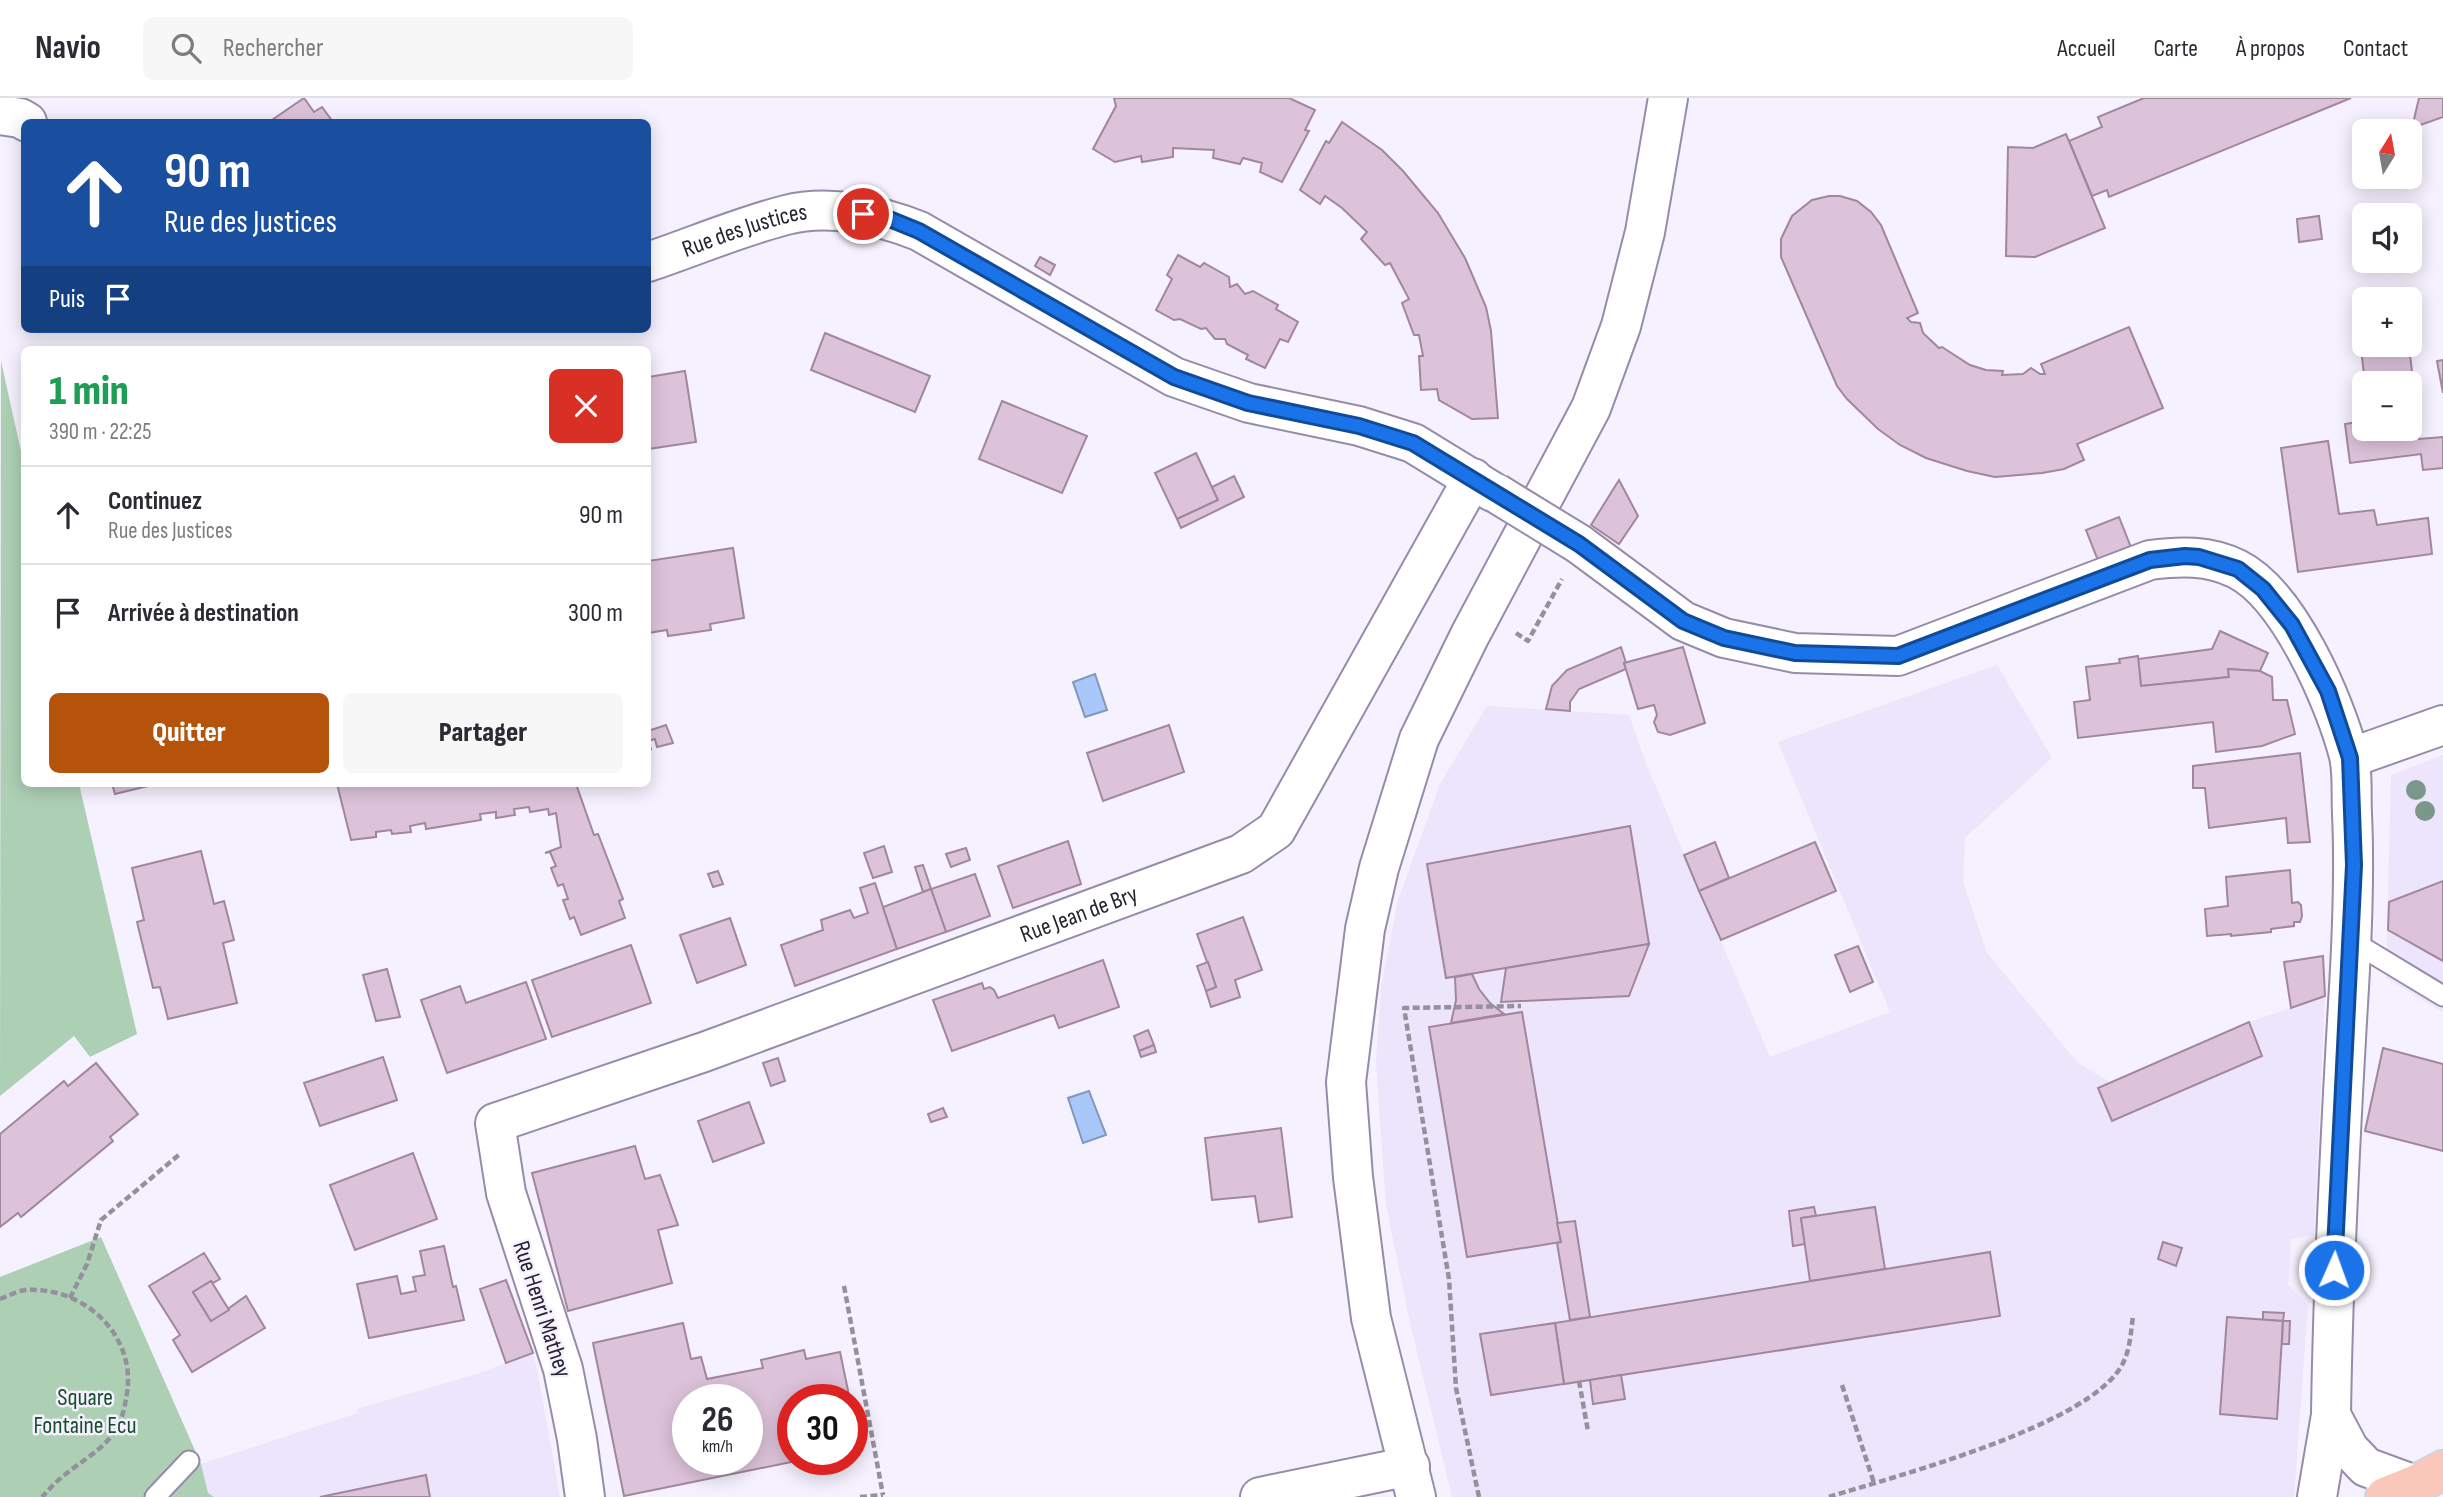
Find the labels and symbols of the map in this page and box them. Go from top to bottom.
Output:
north arrow [2352,119,2422,189]
pin [833,184,893,244]
street label: Rue des Justices [678,197,809,263]
street label: Rue Jean de Bry [1016,879,1142,949]
position arrow [2297,1233,2371,1307]
street label: Rue Henri Mathey [506,1237,578,1381]
park label: Square Fontaine Ecu [33,1383,137,1440]
speed limit sign: 30 [777,1384,868,1475]

